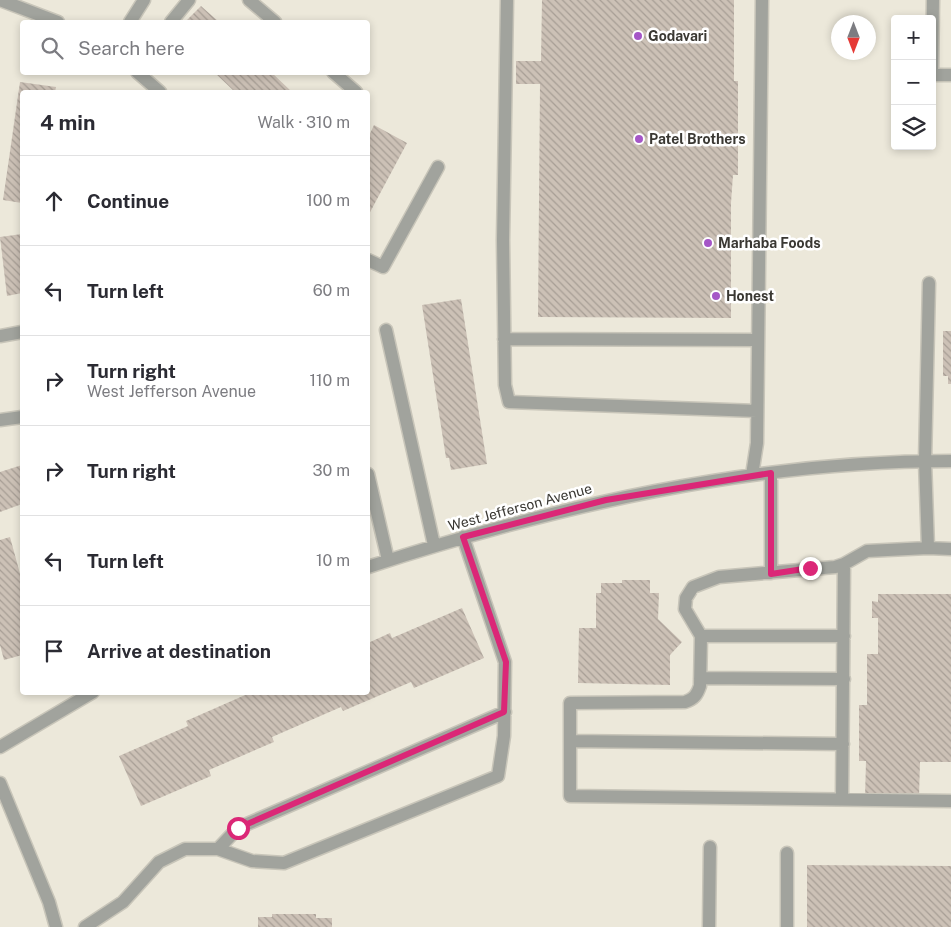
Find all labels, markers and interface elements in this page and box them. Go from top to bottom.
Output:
north arrow [831,15,876,60]
map controls [891,15,936,150]
button: + [891,15,936,60]
search box [20,20,370,75]
place label: Godavari [648,28,707,44]
marker: Godavari [632,30,644,42]
icon: search [38,34,66,62]
text: Search here [78,37,185,59]
button: − [891,60,936,105]
button: layers [891,105,936,150]
text: 4 min [40,110,95,135]
text: Walk · 310 m [257,113,350,132]
place label: Patel Brothers [649,131,746,147]
marker: Patel Brothers [633,133,645,145]
icon: ahead [40,187,68,215]
text: Continue [87,190,169,212]
text: 100 m [306,191,350,210]
place label: Marhaba Foods [718,235,821,251]
marker: Marhaba Foods [702,237,714,249]
icon: left [40,277,68,305]
text: Turn left [87,280,164,302]
text: 60 m [313,281,350,300]
place label: Honest [726,288,774,304]
marker: Honest [710,290,722,302]
text: Turn right [87,360,176,382]
icon: right [40,367,68,395]
text: 110 m [309,371,350,390]
text: West Jefferson Avenue [87,382,256,401]
icon: right [40,457,68,485]
text: Turn right [87,460,176,482]
text: 30 m [313,461,350,480]
street label: West Jefferson Avenue [446,480,594,534]
icon: left [40,547,68,575]
text: Turn left [87,550,164,572]
text: 10 m [316,551,350,570]
route end [799,557,822,580]
icon: arrive [40,637,68,665]
text: Arrive at destination [87,640,271,662]
route start [227,817,250,840]

